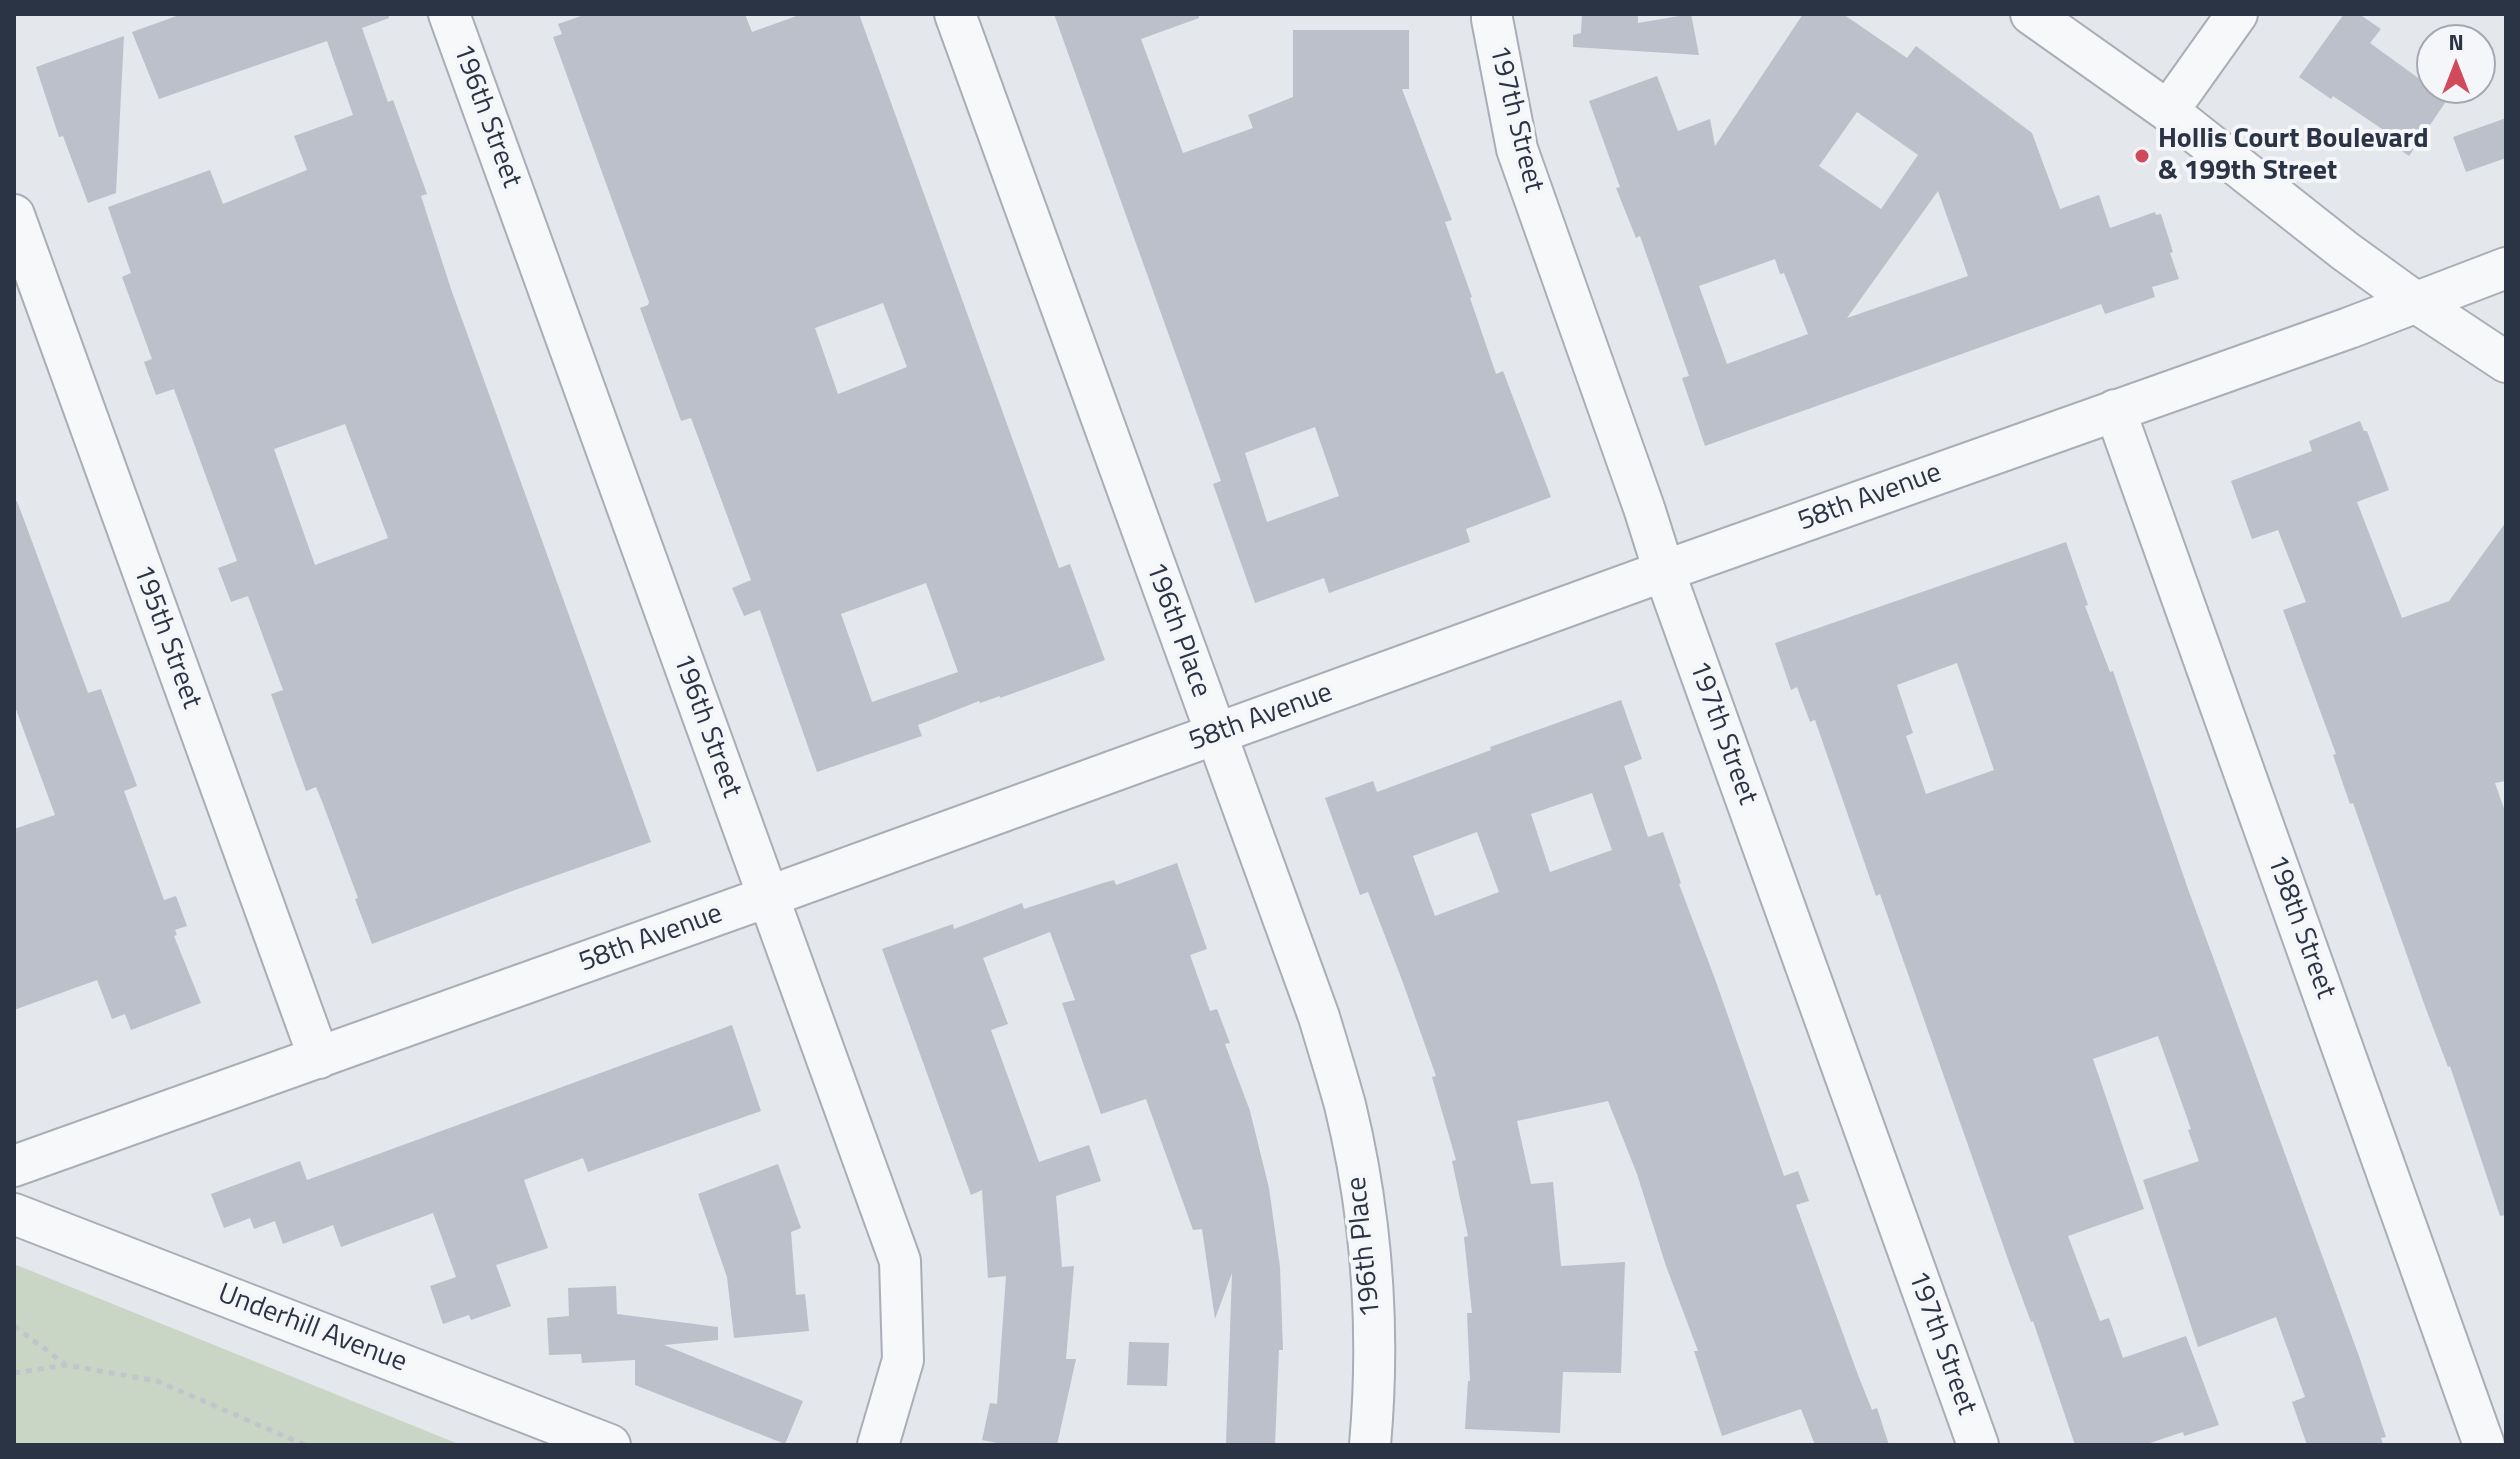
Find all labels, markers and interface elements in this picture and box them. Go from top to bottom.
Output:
north arrow [2416,24,2496,104]
text: N [2448,25,2464,59]
street label: 196th Street [445,40,527,192]
street label: 197th Street [1481,42,1549,196]
place label: Hollis Court Boulevard & 199th Street [2158,123,2429,189]
marker: Hollis Court Boulevard & 199th Street [2133,147,2151,165]
street label: 58th Avenue [1794,457,1946,539]
street label: 196th Place [1137,558,1217,702]
street label: 195th Street [125,561,207,713]
street label: 196th Street [665,650,747,802]
street label: 197th Street [1681,657,1763,809]
street label: 58th Avenue [1185,677,1337,759]
street label: 198th Street [2259,851,2341,1003]
street label: 58th Avenue [575,898,727,980]
street label: 196th Place [1341,1175,1389,1319]
street label: 197th Street [1900,1267,1982,1419]
street label: Underhill Avenue [213,1278,411,1380]

